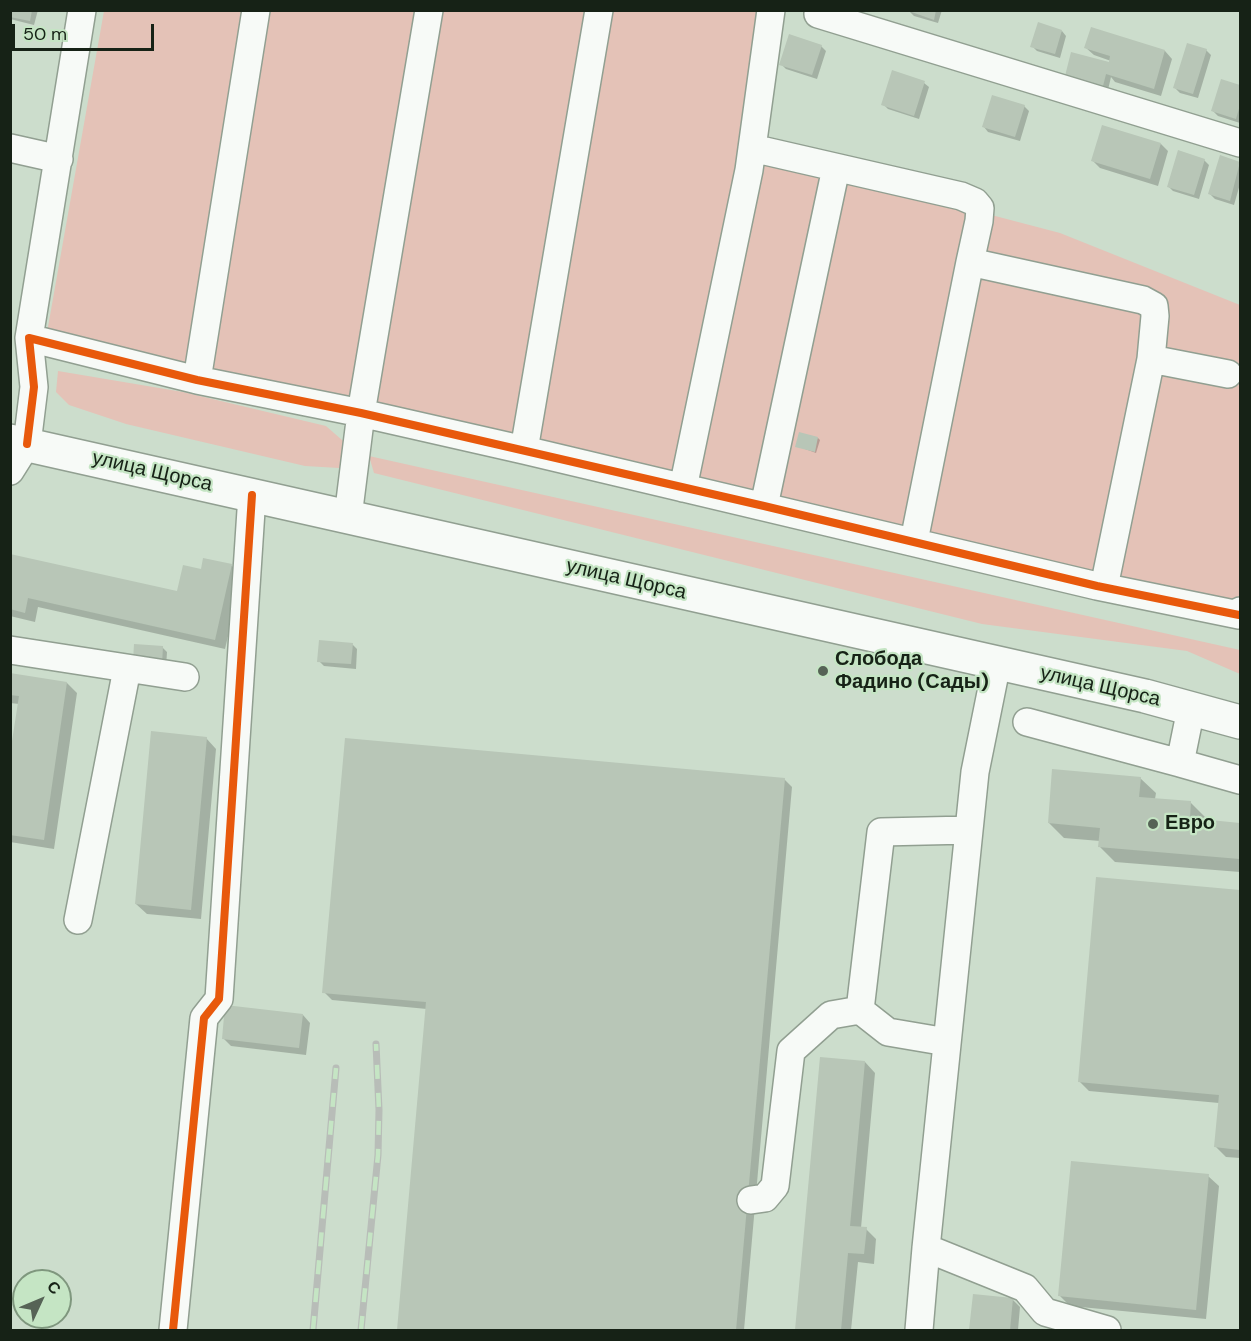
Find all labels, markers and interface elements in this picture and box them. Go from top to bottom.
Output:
scale bar [15,12,158,50]
text: 50 m [23,22,67,46]
street label: улица Щорса [90,447,214,497]
street label: улица Щорса [564,555,688,605]
place label: Слобода Фадино (Сады) [835,648,989,695]
street label: улица Щорса [1038,662,1162,712]
marker: Слобода Фадино (Сады) [816,664,830,678]
place label: Евро [1165,812,1215,836]
marker: Евро [1146,817,1160,831]
north arrow [12,1269,72,1329]
text: С [42,1276,65,1299]

